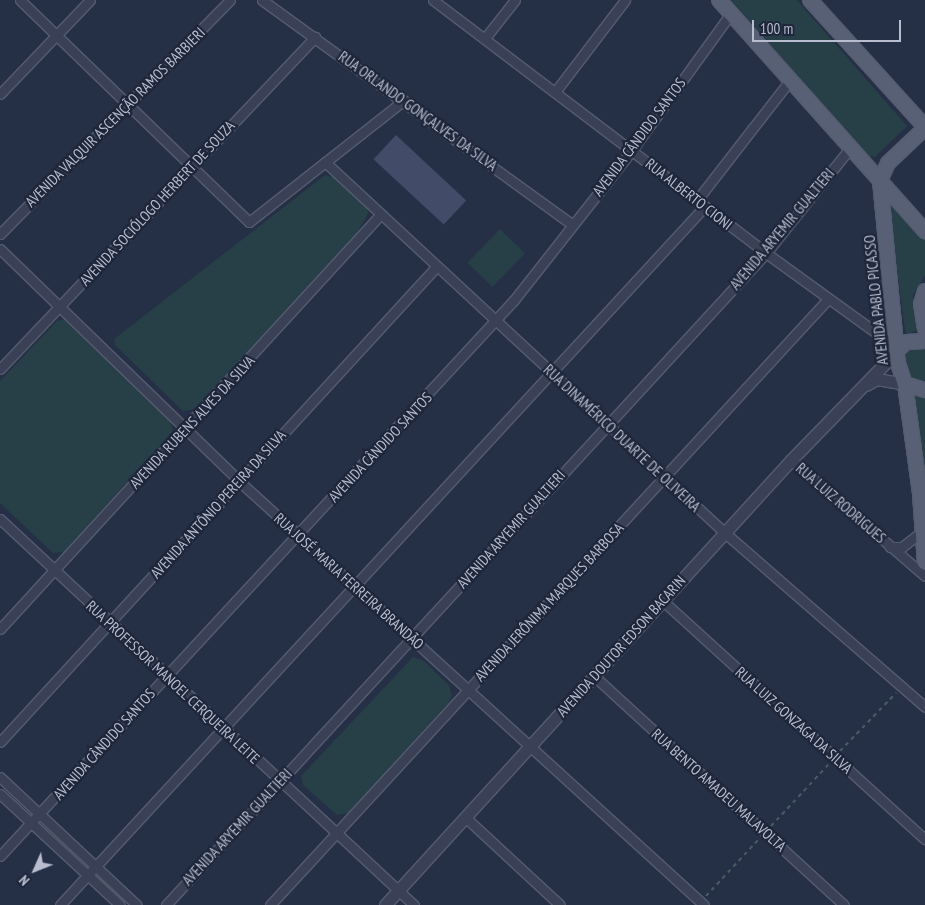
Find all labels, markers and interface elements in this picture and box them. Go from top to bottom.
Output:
scale bar [755,10,904,42]
text: 100 m [760,19,793,38]
street label: AVENIDA VALQUIR ASCENÇÃO RAMOS BARBIERI [21,23,209,211]
street label: RUA ORLANDO GONÇALVES DA SILVA [335,47,501,175]
street label: AVENIDA CÂNDIDO SANTOS [588,74,690,200]
street label: AVENIDA SOCIÓLOGO HERBERT DE SOUZA [75,116,239,290]
street label: RUA ALBERTO CIONI [642,154,736,234]
street label: AVENIDA ARYEMIR GUALTIERI [726,164,838,294]
street label: AVENIDA PABLO PICASSO [860,234,892,366]
street label: AVENIDA RUBENS ALVES DA SILVA [125,351,259,493]
street label: RUA DINAMÉRICO DUARTE DE OLIVEIRA [540,360,704,516]
street label: AVENIDA CÂNDIDO SANTOS [324,388,436,506]
street label: AVENIDA ANTÔNIO PEREIRA DA SILVA [146,425,290,583]
street label: RUA LUIZ RODRIGUES [792,459,890,547]
street label: AVENIDA ARYEMIR GUALTIERI [453,466,569,592]
street label: RUA JOSÉ MARIA FERREIRA BRANDÃO [270,509,428,653]
street label: AVENIDA JERÔNIMA MARQUES BARBOSA [470,519,628,685]
street label: AVENIDA DOUTOR EDSON BACARIN [553,571,689,721]
street label: RUA PROFESSOR MANOEL CERQUEIRA LEITE [82,596,264,768]
street label: RUA LUIZ GONZAGA DA SILVA [731,662,857,778]
street label: AVENIDA CÂNDIDO SANTOS [49,684,159,804]
street label: RUA BENTO AMADEU MALAVOLTA [648,725,790,855]
street label: AVENIDA ARYEMIR GUALTIERI [178,765,296,889]
north arrow [10,845,60,895]
text: N [15,871,33,889]

